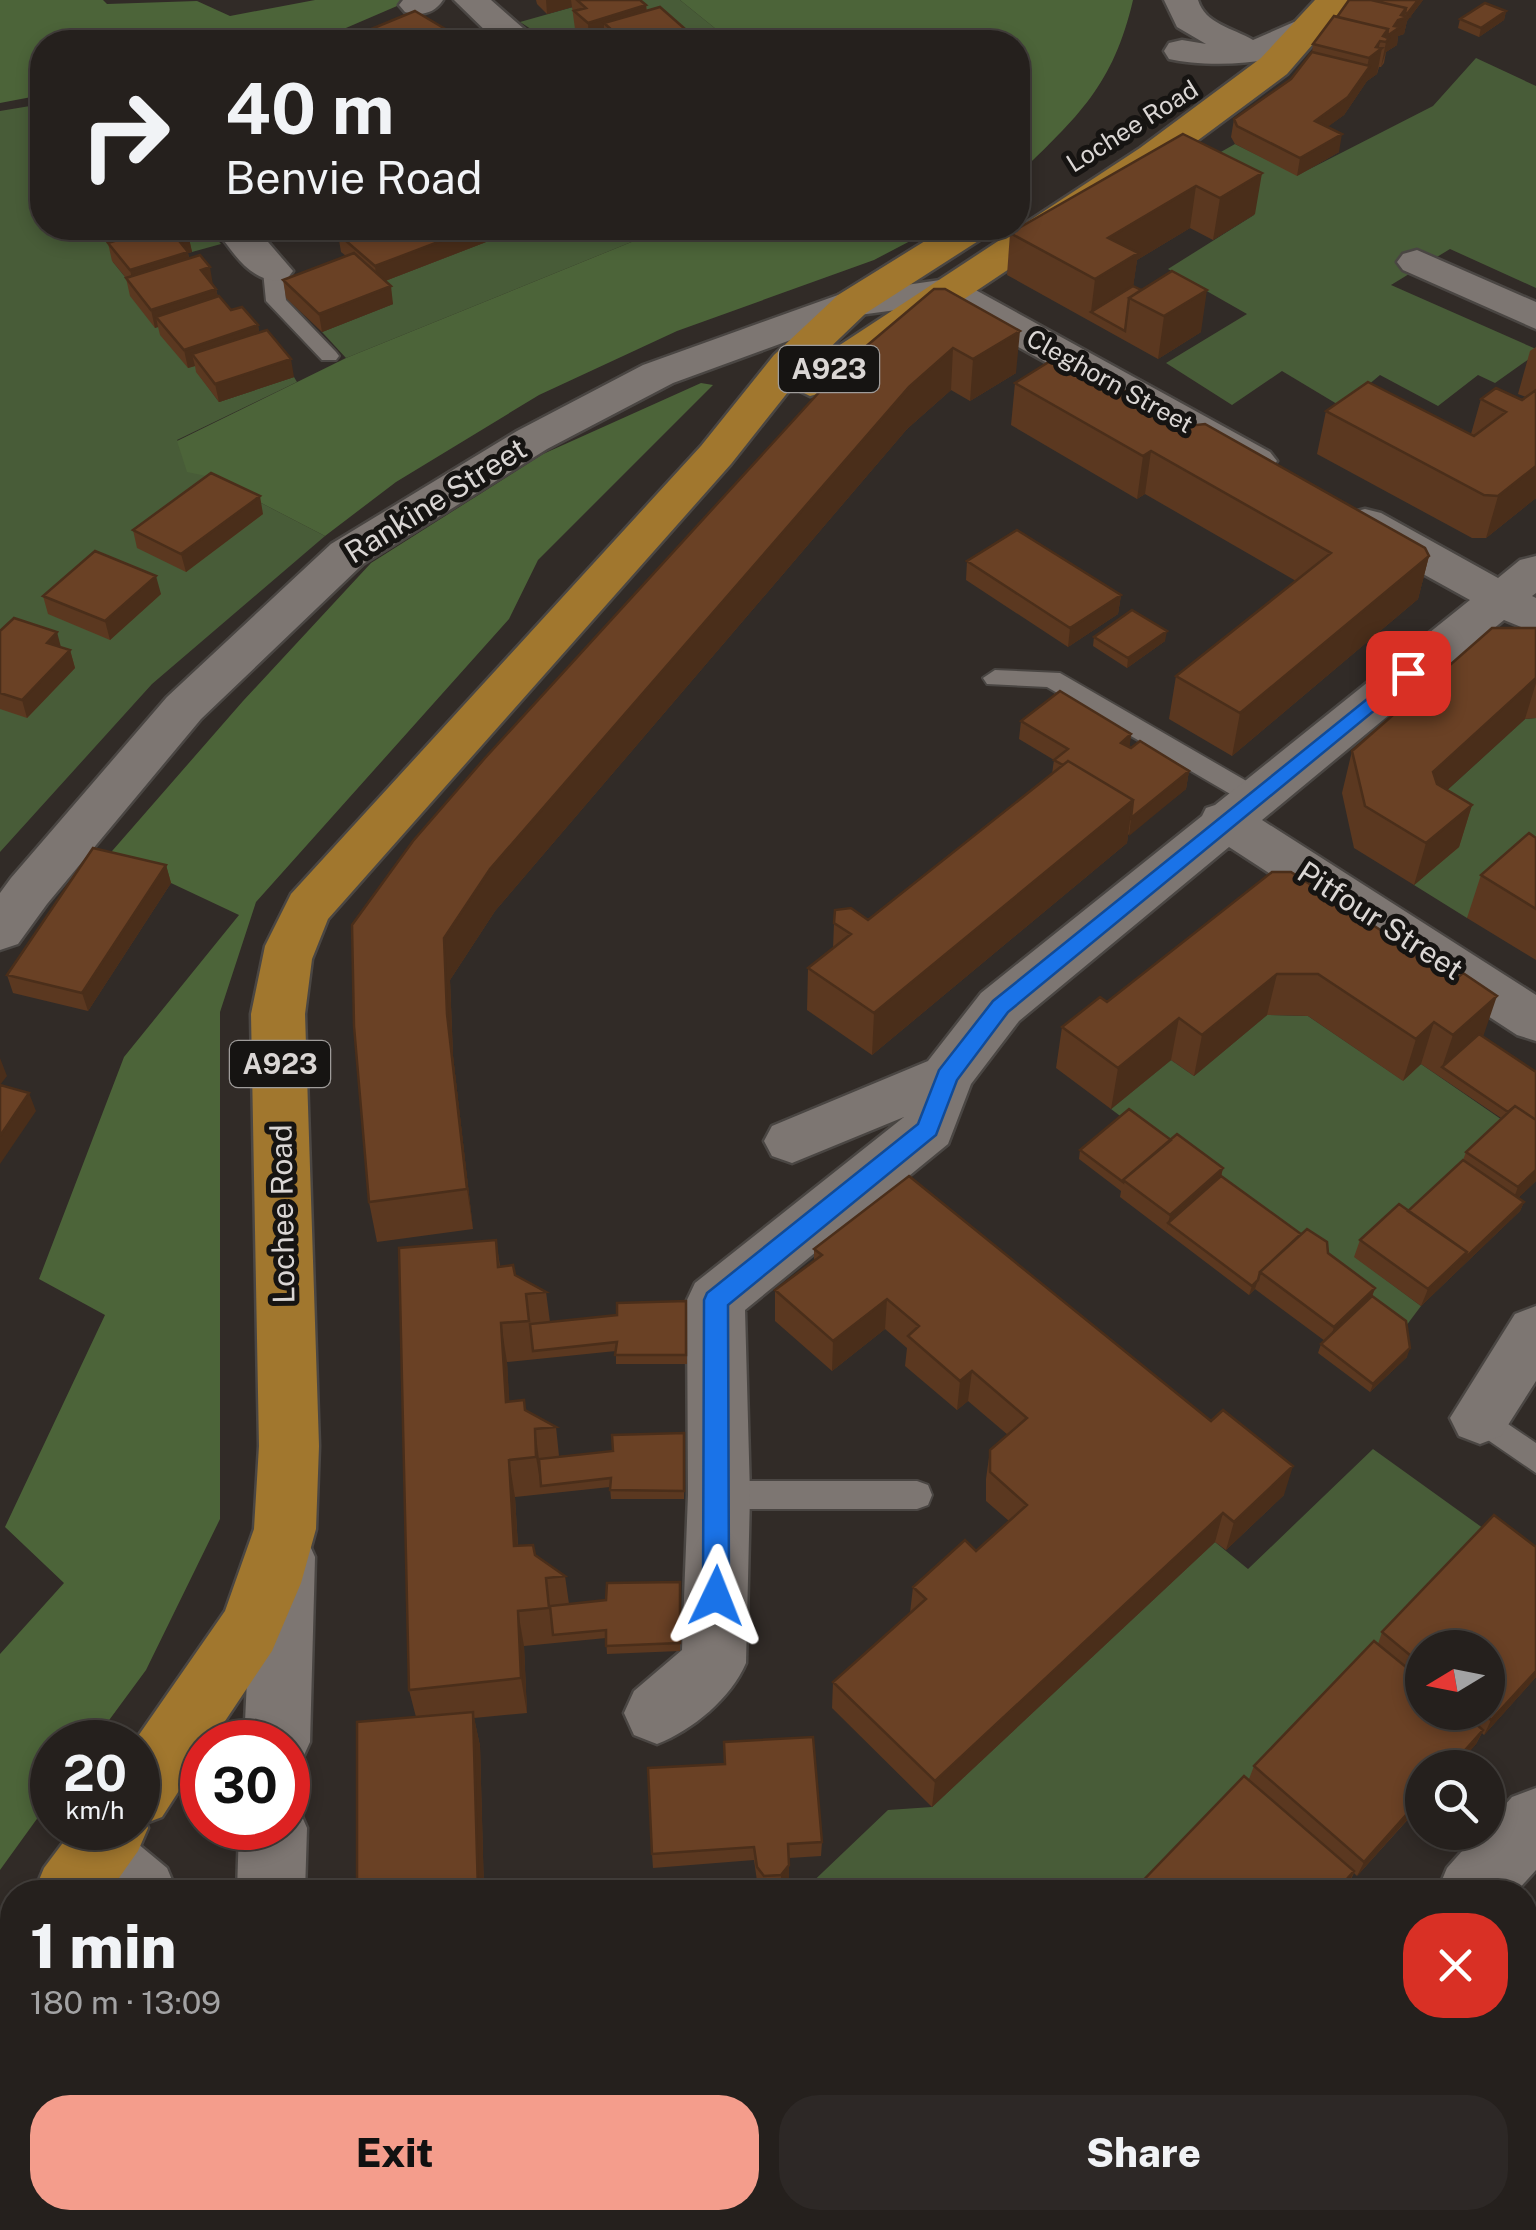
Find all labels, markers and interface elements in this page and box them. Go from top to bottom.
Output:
text: 40 m [225,67,395,150]
icon: right [60,70,190,200]
street label: Lochee Road [1061,74,1203,178]
text: Benvie Road [225,151,483,204]
street label: Cleghorn Street [1022,323,1198,439]
road number: A923 [779,346,879,392]
street label: Rankine Street [338,430,533,570]
pin [1366,631,1451,716]
icon: arrive [1381,646,1436,701]
street label: Pitfour Street [1291,853,1470,987]
road number: A923 [230,1041,330,1087]
street label: Lochee Road [262,1124,302,1304]
position arrow [664,1544,768,1648]
north arrow [1405,1630,1505,1730]
map controls [1405,1630,1505,1850]
speed limit sign: 30 [180,1720,310,1850]
text: 20 [63,1743,127,1802]
button: search [1405,1750,1505,1850]
text: km/h [66,1795,124,1825]
text: 1 min [30,1911,177,1982]
button: close [1403,1913,1508,2018]
text: 180 m · 13:09 [30,1984,221,2021]
button: Exit [30,2095,759,2210]
button: Share [779,2095,1508,2210]

